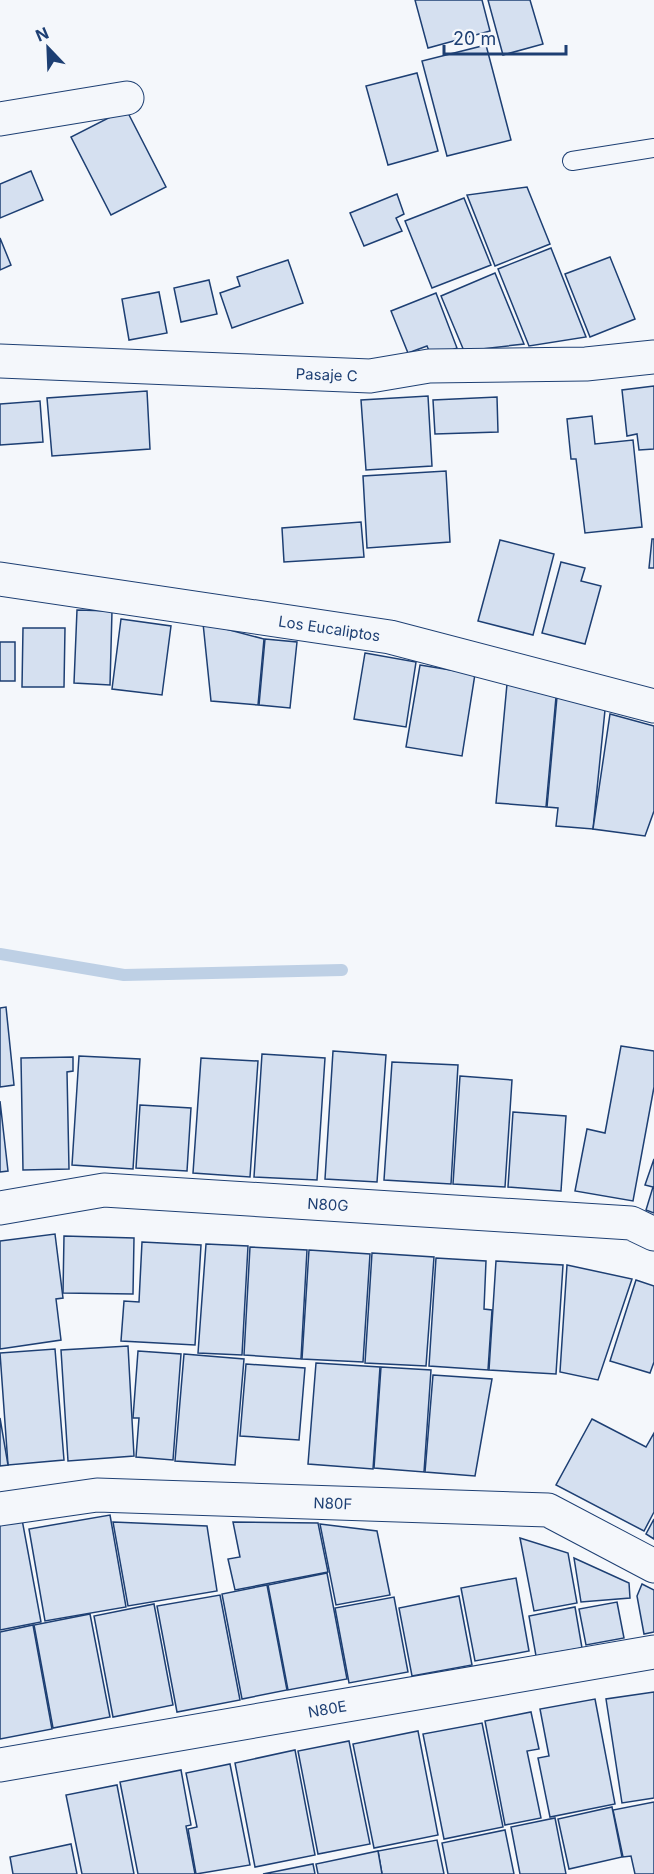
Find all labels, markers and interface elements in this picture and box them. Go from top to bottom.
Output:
north arrow [18,18,78,78]
scale bar [444,18,566,56]
text: N [33,23,52,46]
text: 20 m [453,28,496,49]
street label: Pasaje C [295,363,358,385]
street label: Los Eucaliptos [277,611,382,645]
street label: N80G [307,1193,349,1215]
street label: N80F [313,1493,353,1513]
street label: N80E [306,1696,348,1721]

